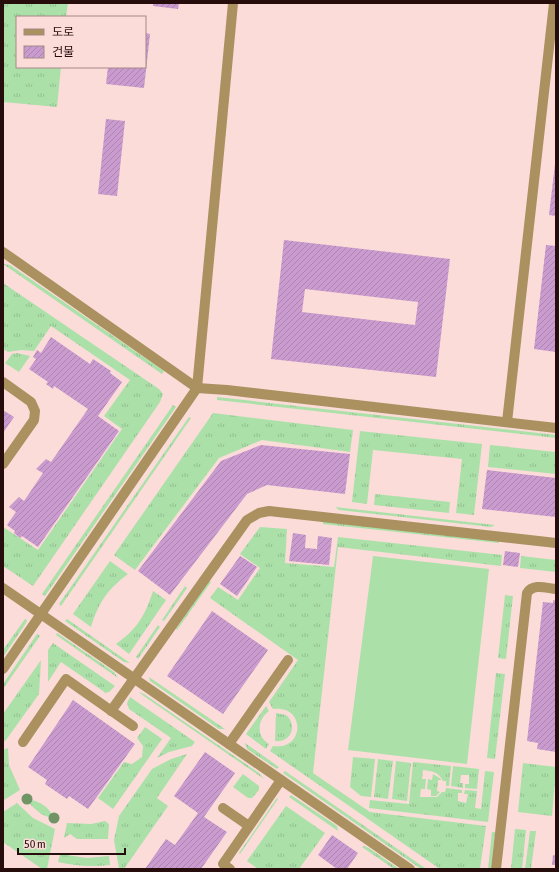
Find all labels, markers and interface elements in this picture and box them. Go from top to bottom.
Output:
legend [16,16,146,68]
text: 도로 [52,25,74,39]
text: 건물 [52,45,74,59]
scale bar [18,830,125,856]
text: 50 m [24,837,46,851]

